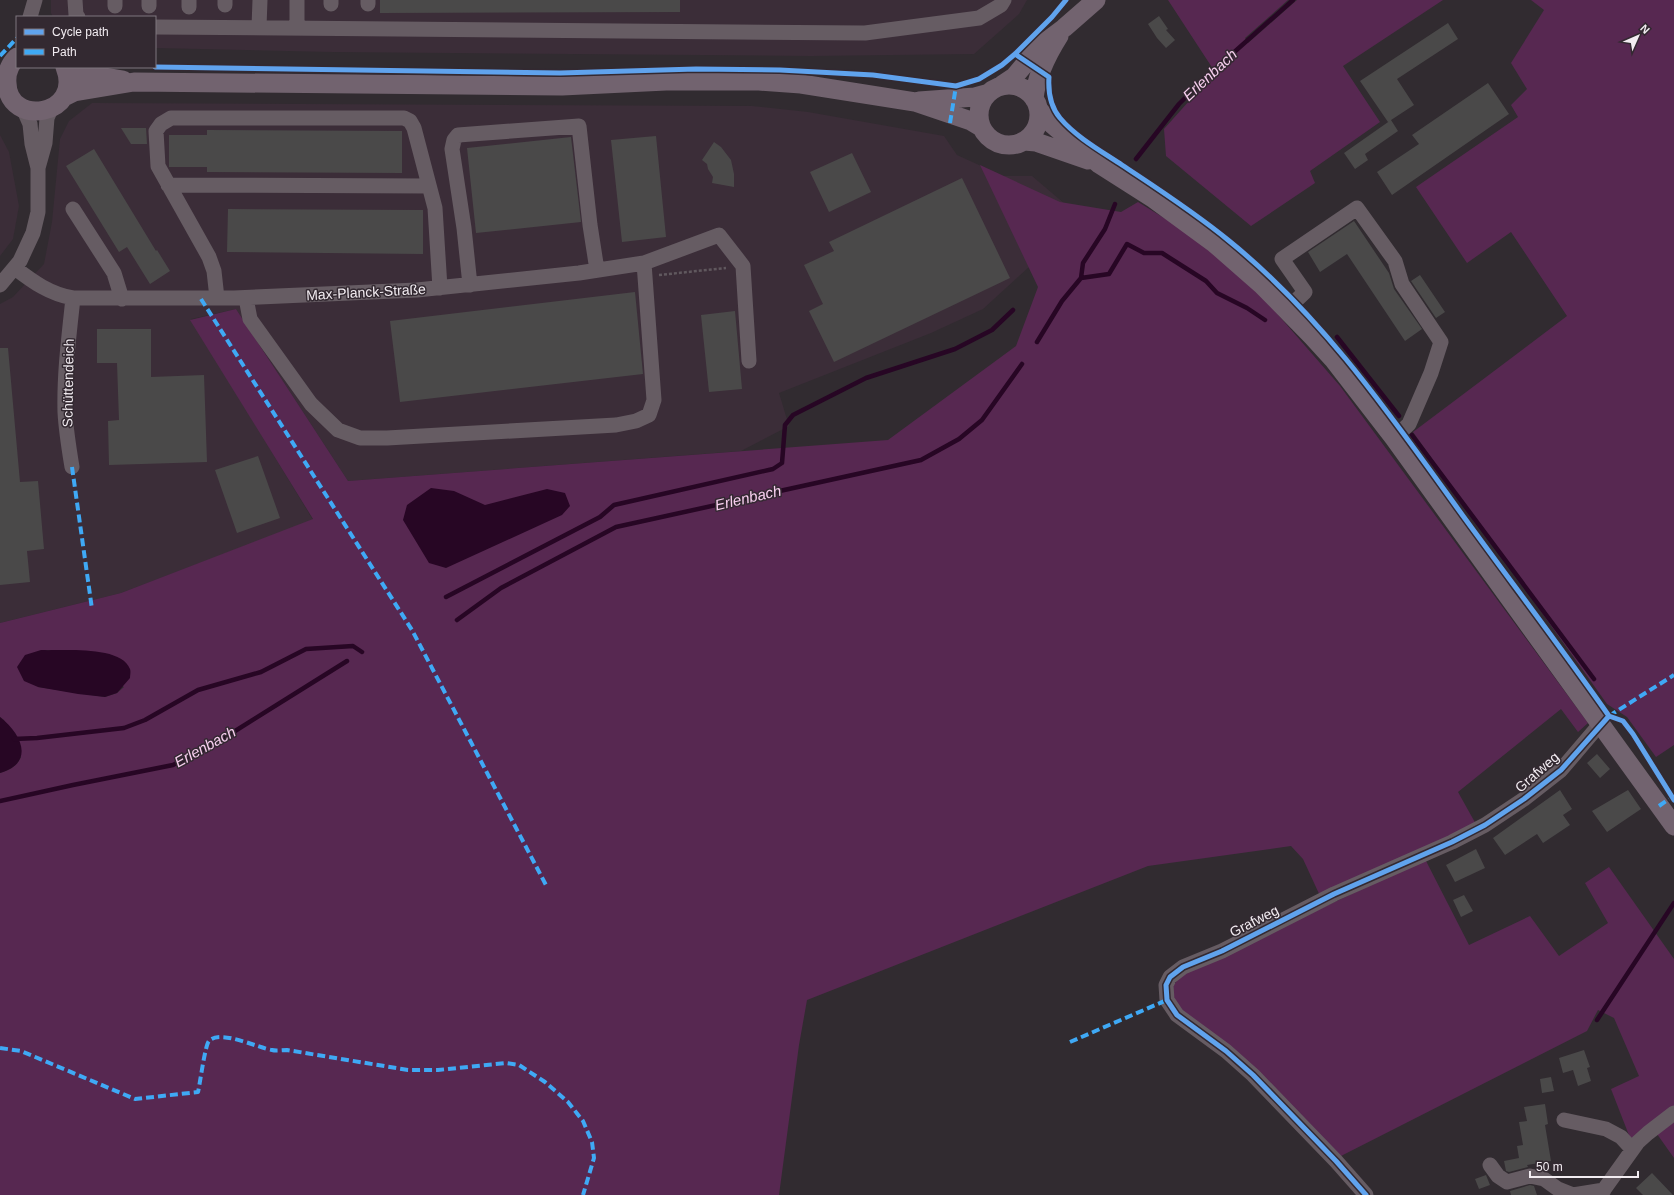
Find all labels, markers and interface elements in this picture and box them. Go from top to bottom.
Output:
legend [16,16,156,68]
north arrow [1618,16,1658,56]
text: N [1638,22,1652,36]
text: Cycle path [52,25,109,39]
text: Path [52,45,77,59]
water label: Erlenbach [1179,45,1240,104]
street label: Max-Planck-Straße [306,281,426,303]
street label: Schüttendeich [59,338,77,428]
water label: Erlenbach [713,482,783,513]
water label: Erlenbach [171,723,238,770]
street label: Grafweg [1512,749,1562,795]
street label: Grafweg [1227,902,1281,940]
scale bar [1530,1153,1638,1179]
text: 50 m [1536,1160,1563,1174]

